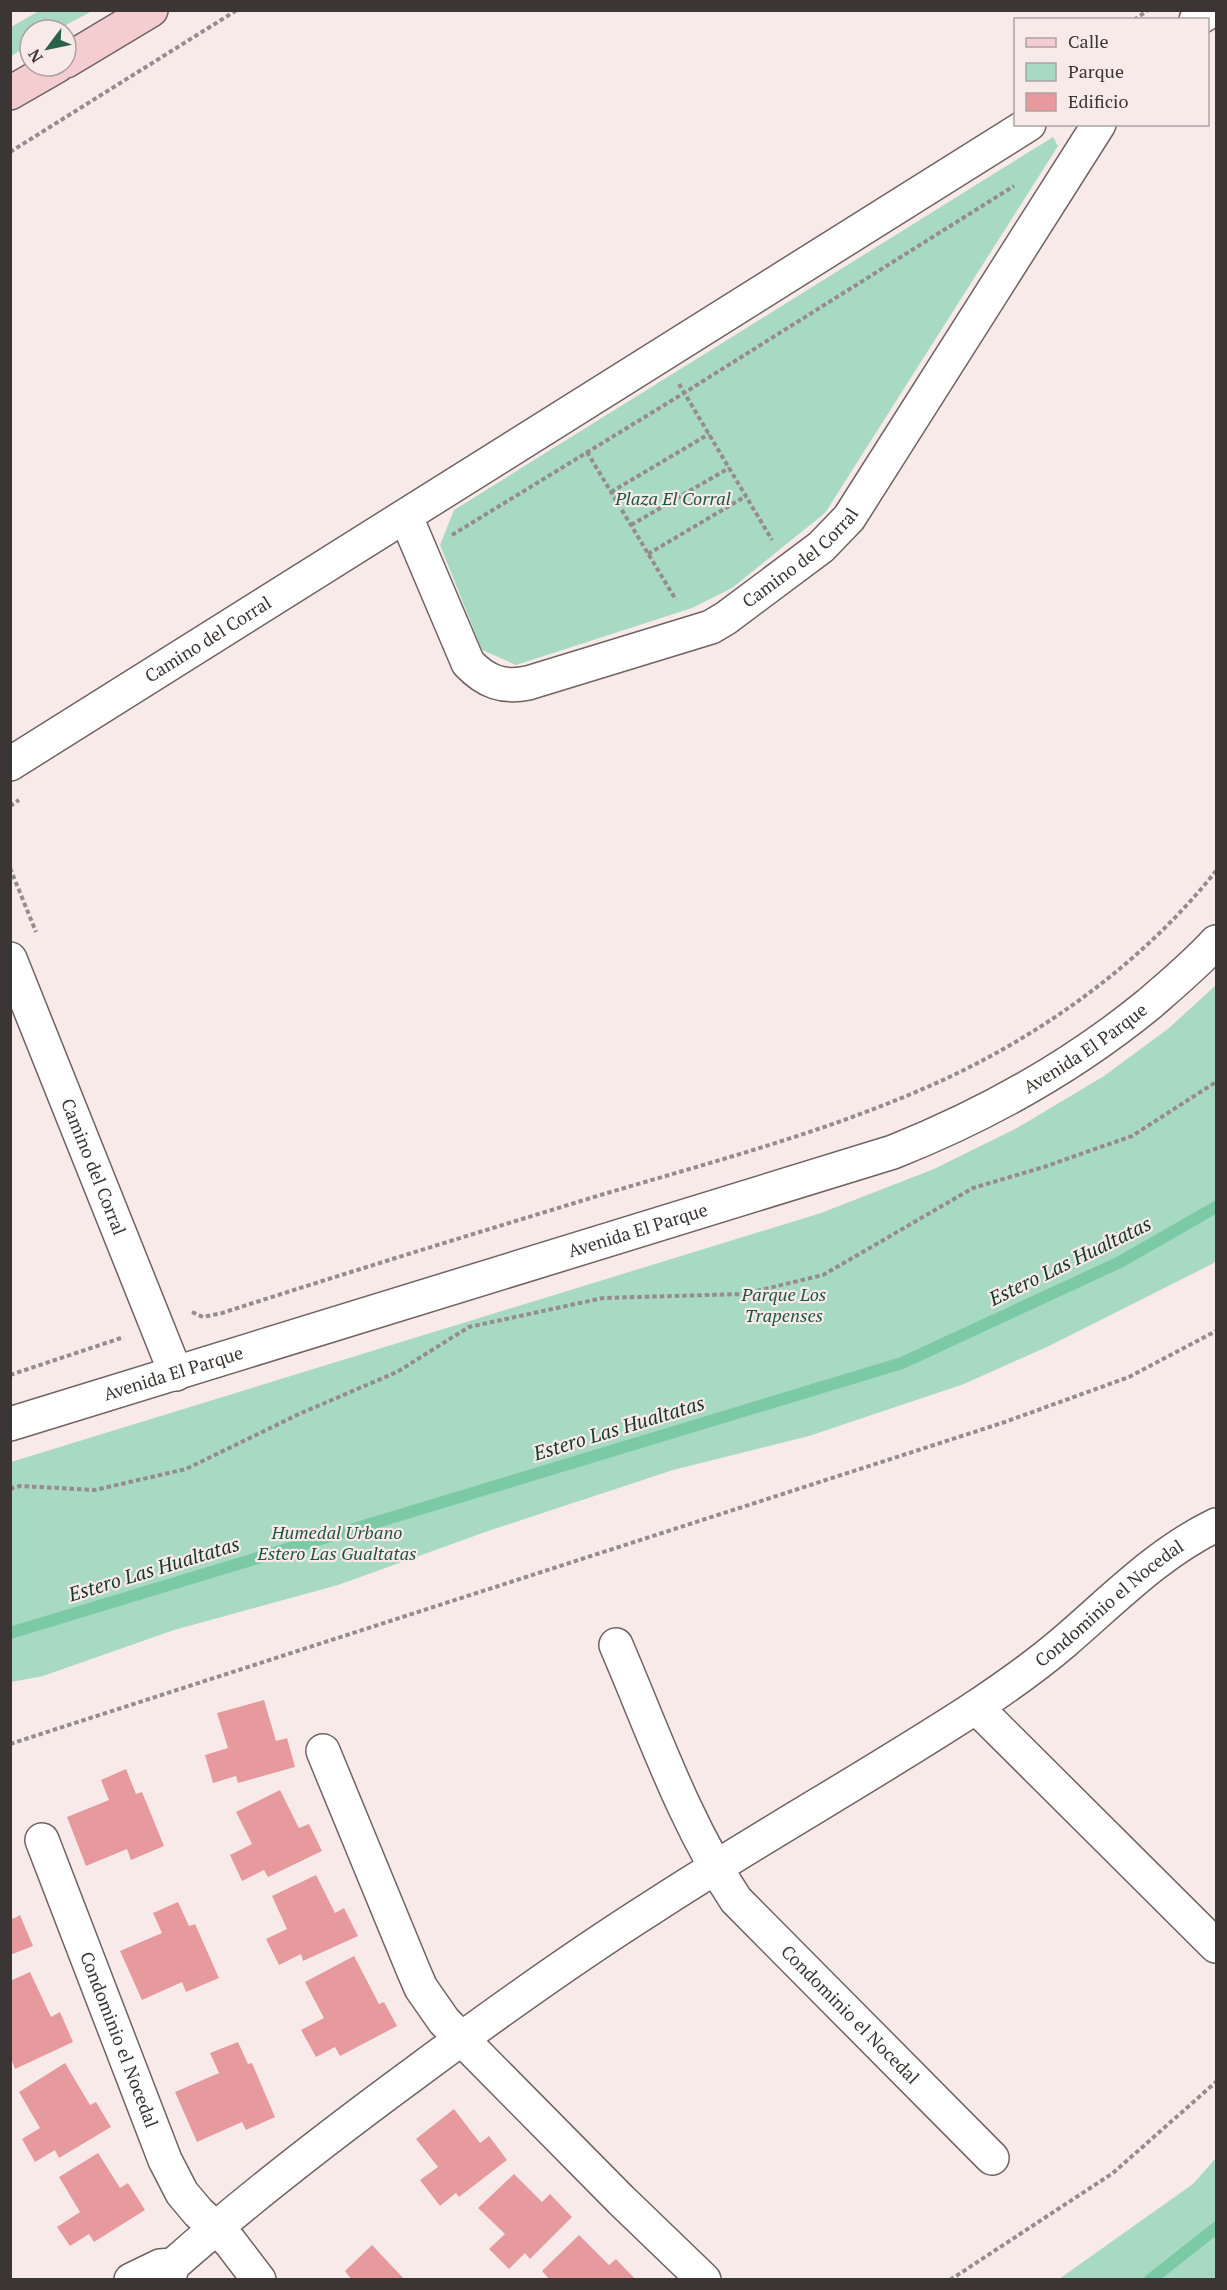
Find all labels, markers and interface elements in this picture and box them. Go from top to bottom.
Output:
north arrow [18,18,78,78]
legend [1014,18,1209,126]
text: Calle [1068,29,1109,53]
text: N [23,45,48,67]
text: Parque [1068,59,1124,83]
text: Edificio [1068,89,1128,113]
park label: Plaza El Corral [614,486,731,510]
street label: Camino del Corral [737,503,863,613]
street label: Camino del Corral [140,590,275,687]
street label: Avenida El Parque [1019,997,1152,1098]
street label: Camino del Corral [56,1095,132,1238]
street label: Avenida El Parque [565,1197,710,1262]
water label: Estero Las Hualtatas [983,1209,1156,1312]
park label: Parque Los Trapenses [741,1282,826,1327]
street label: Avenida El Parque [100,1340,246,1405]
water label: Estero Las Hualtatas [529,1389,708,1467]
park label: Humedal Urbano Estero Las Gualtatas [256,1520,417,1565]
water label: Estero Las Hualtatas [64,1530,243,1608]
street label: Condominio el Nocedal [1030,1534,1188,1672]
street label: Condominio el Nocedal [776,1939,925,2089]
street label: Condominio el Nocedal [75,1948,164,2131]

